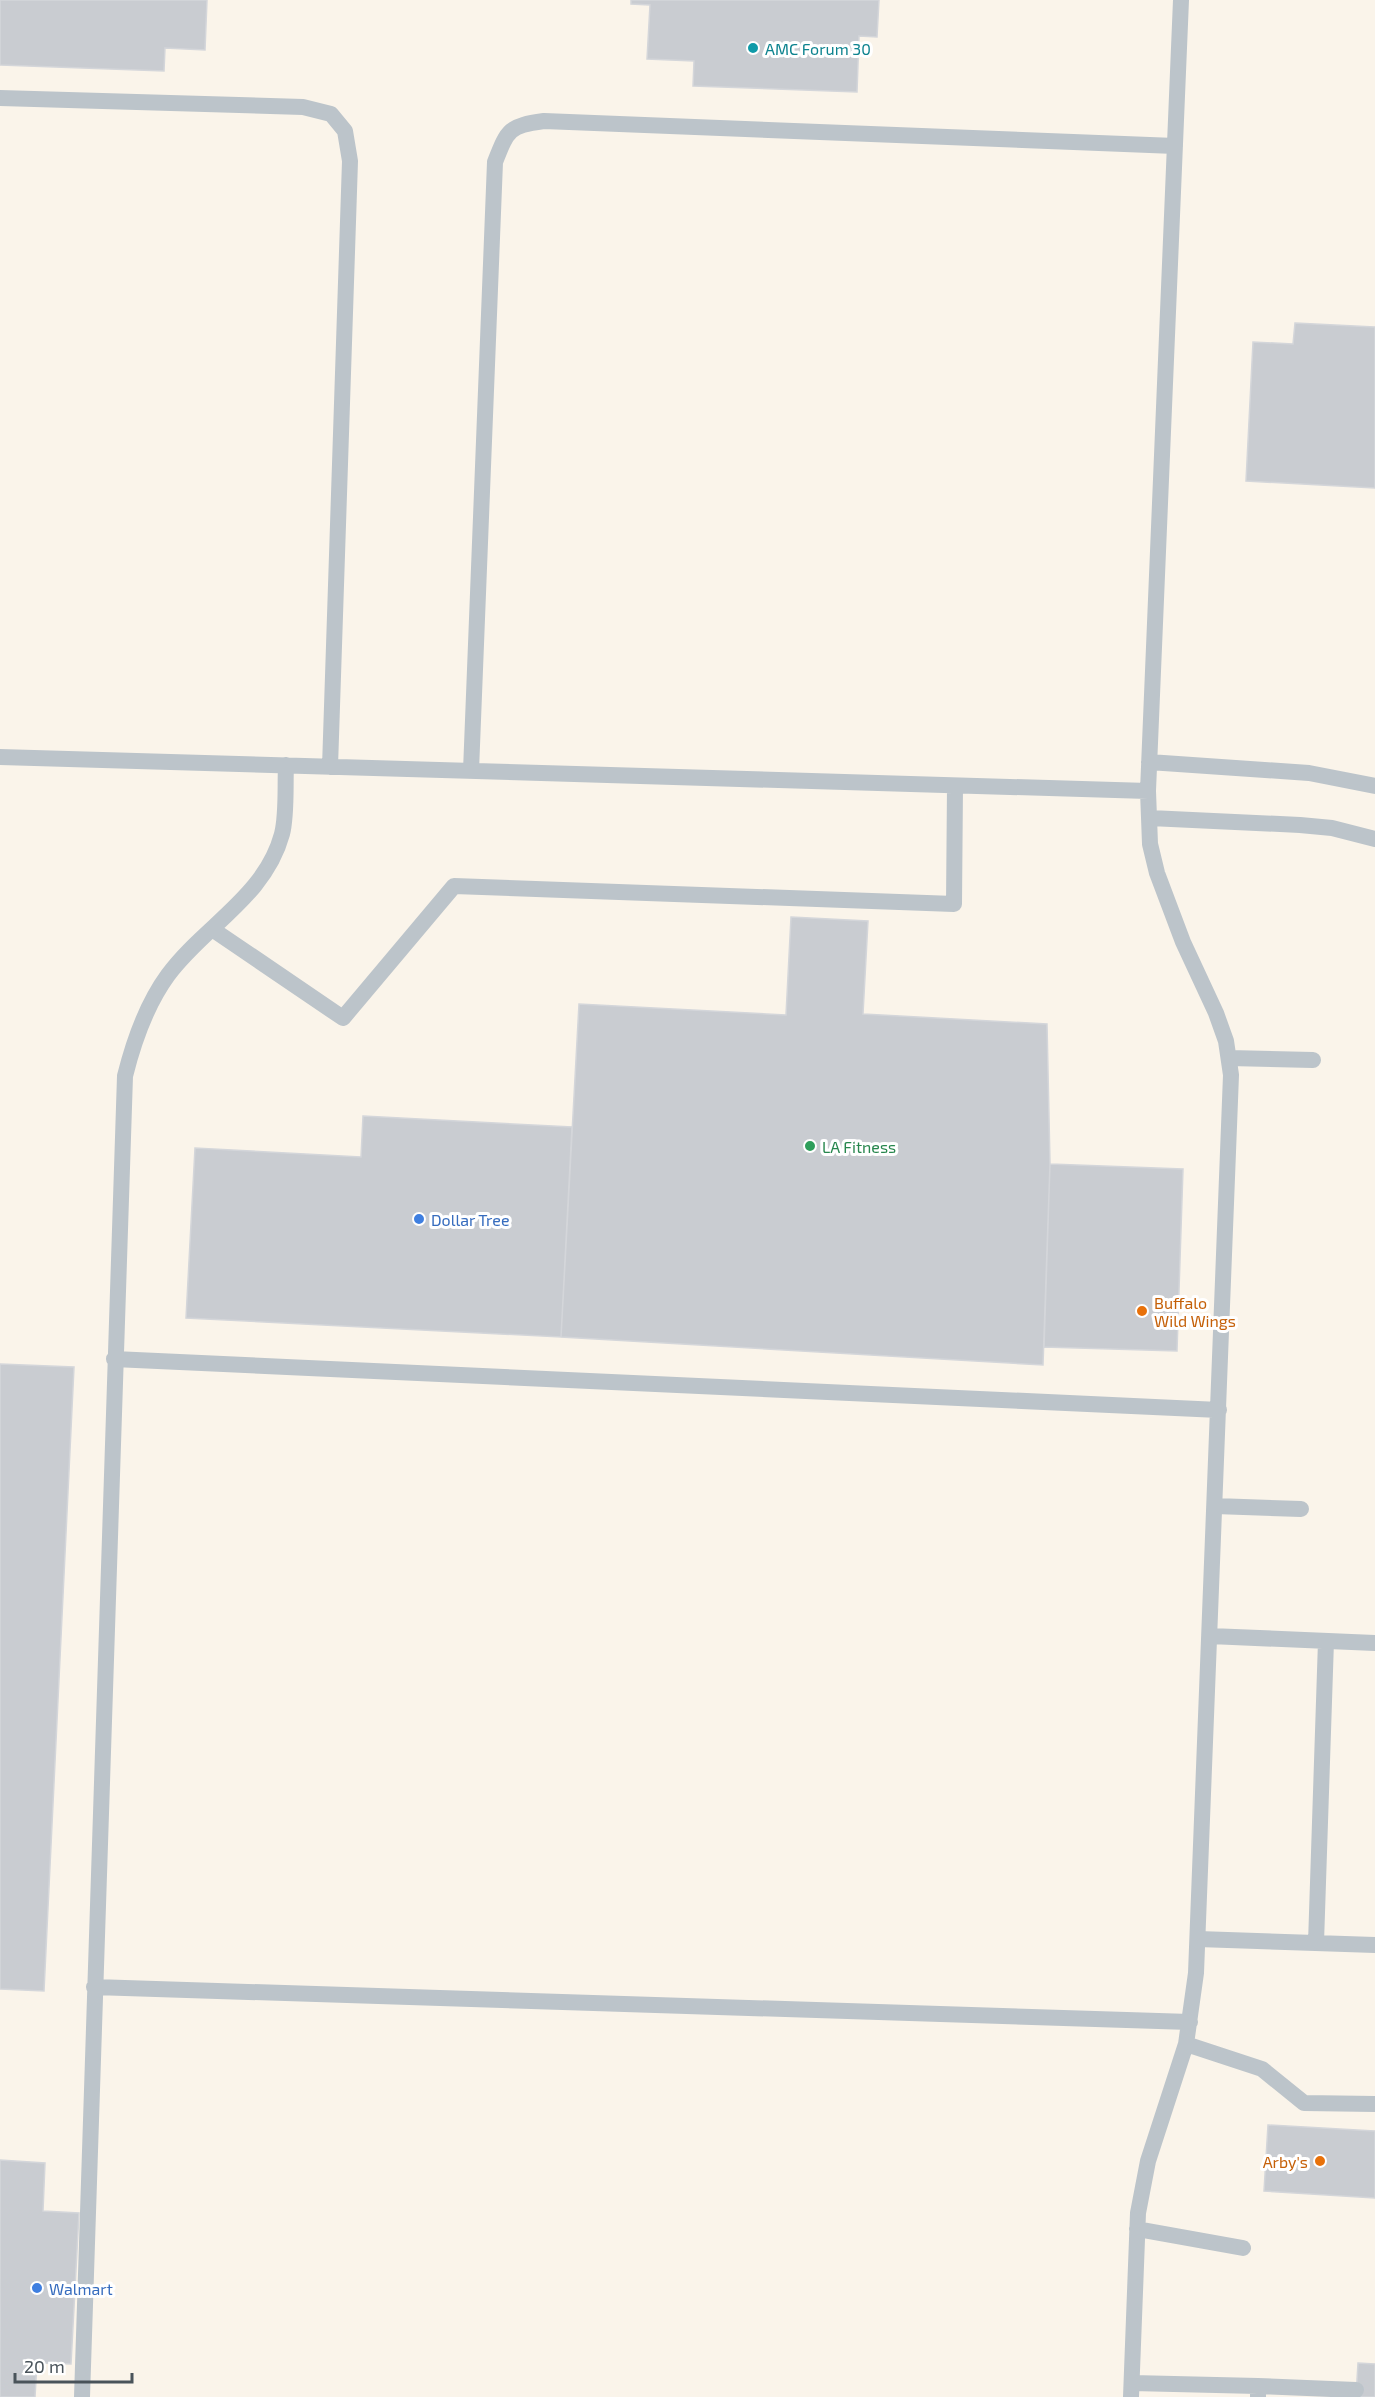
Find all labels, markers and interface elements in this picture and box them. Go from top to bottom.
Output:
place label: AMC Forum 30 [765,39,871,58]
marker: AMC Forum 30 [746,41,760,55]
place label: LA Fitness [822,1137,896,1156]
marker: LA Fitness [803,1139,817,1153]
place label: Dollar Tree [431,1210,509,1229]
marker: Dollar Tree [412,1212,426,1226]
place label: Buffalo Wild Wings [1154,1293,1236,1330]
marker: Buffalo Wild Wings [1135,1304,1149,1318]
place label: Arby's [1263,2152,1308,2171]
marker: Arby's [1313,2154,1327,2168]
place label: Walmart [49,2279,113,2298]
marker: Walmart [30,2281,44,2295]
scale bar [15,2346,132,2384]
text: 20 m [24,2355,65,2377]

